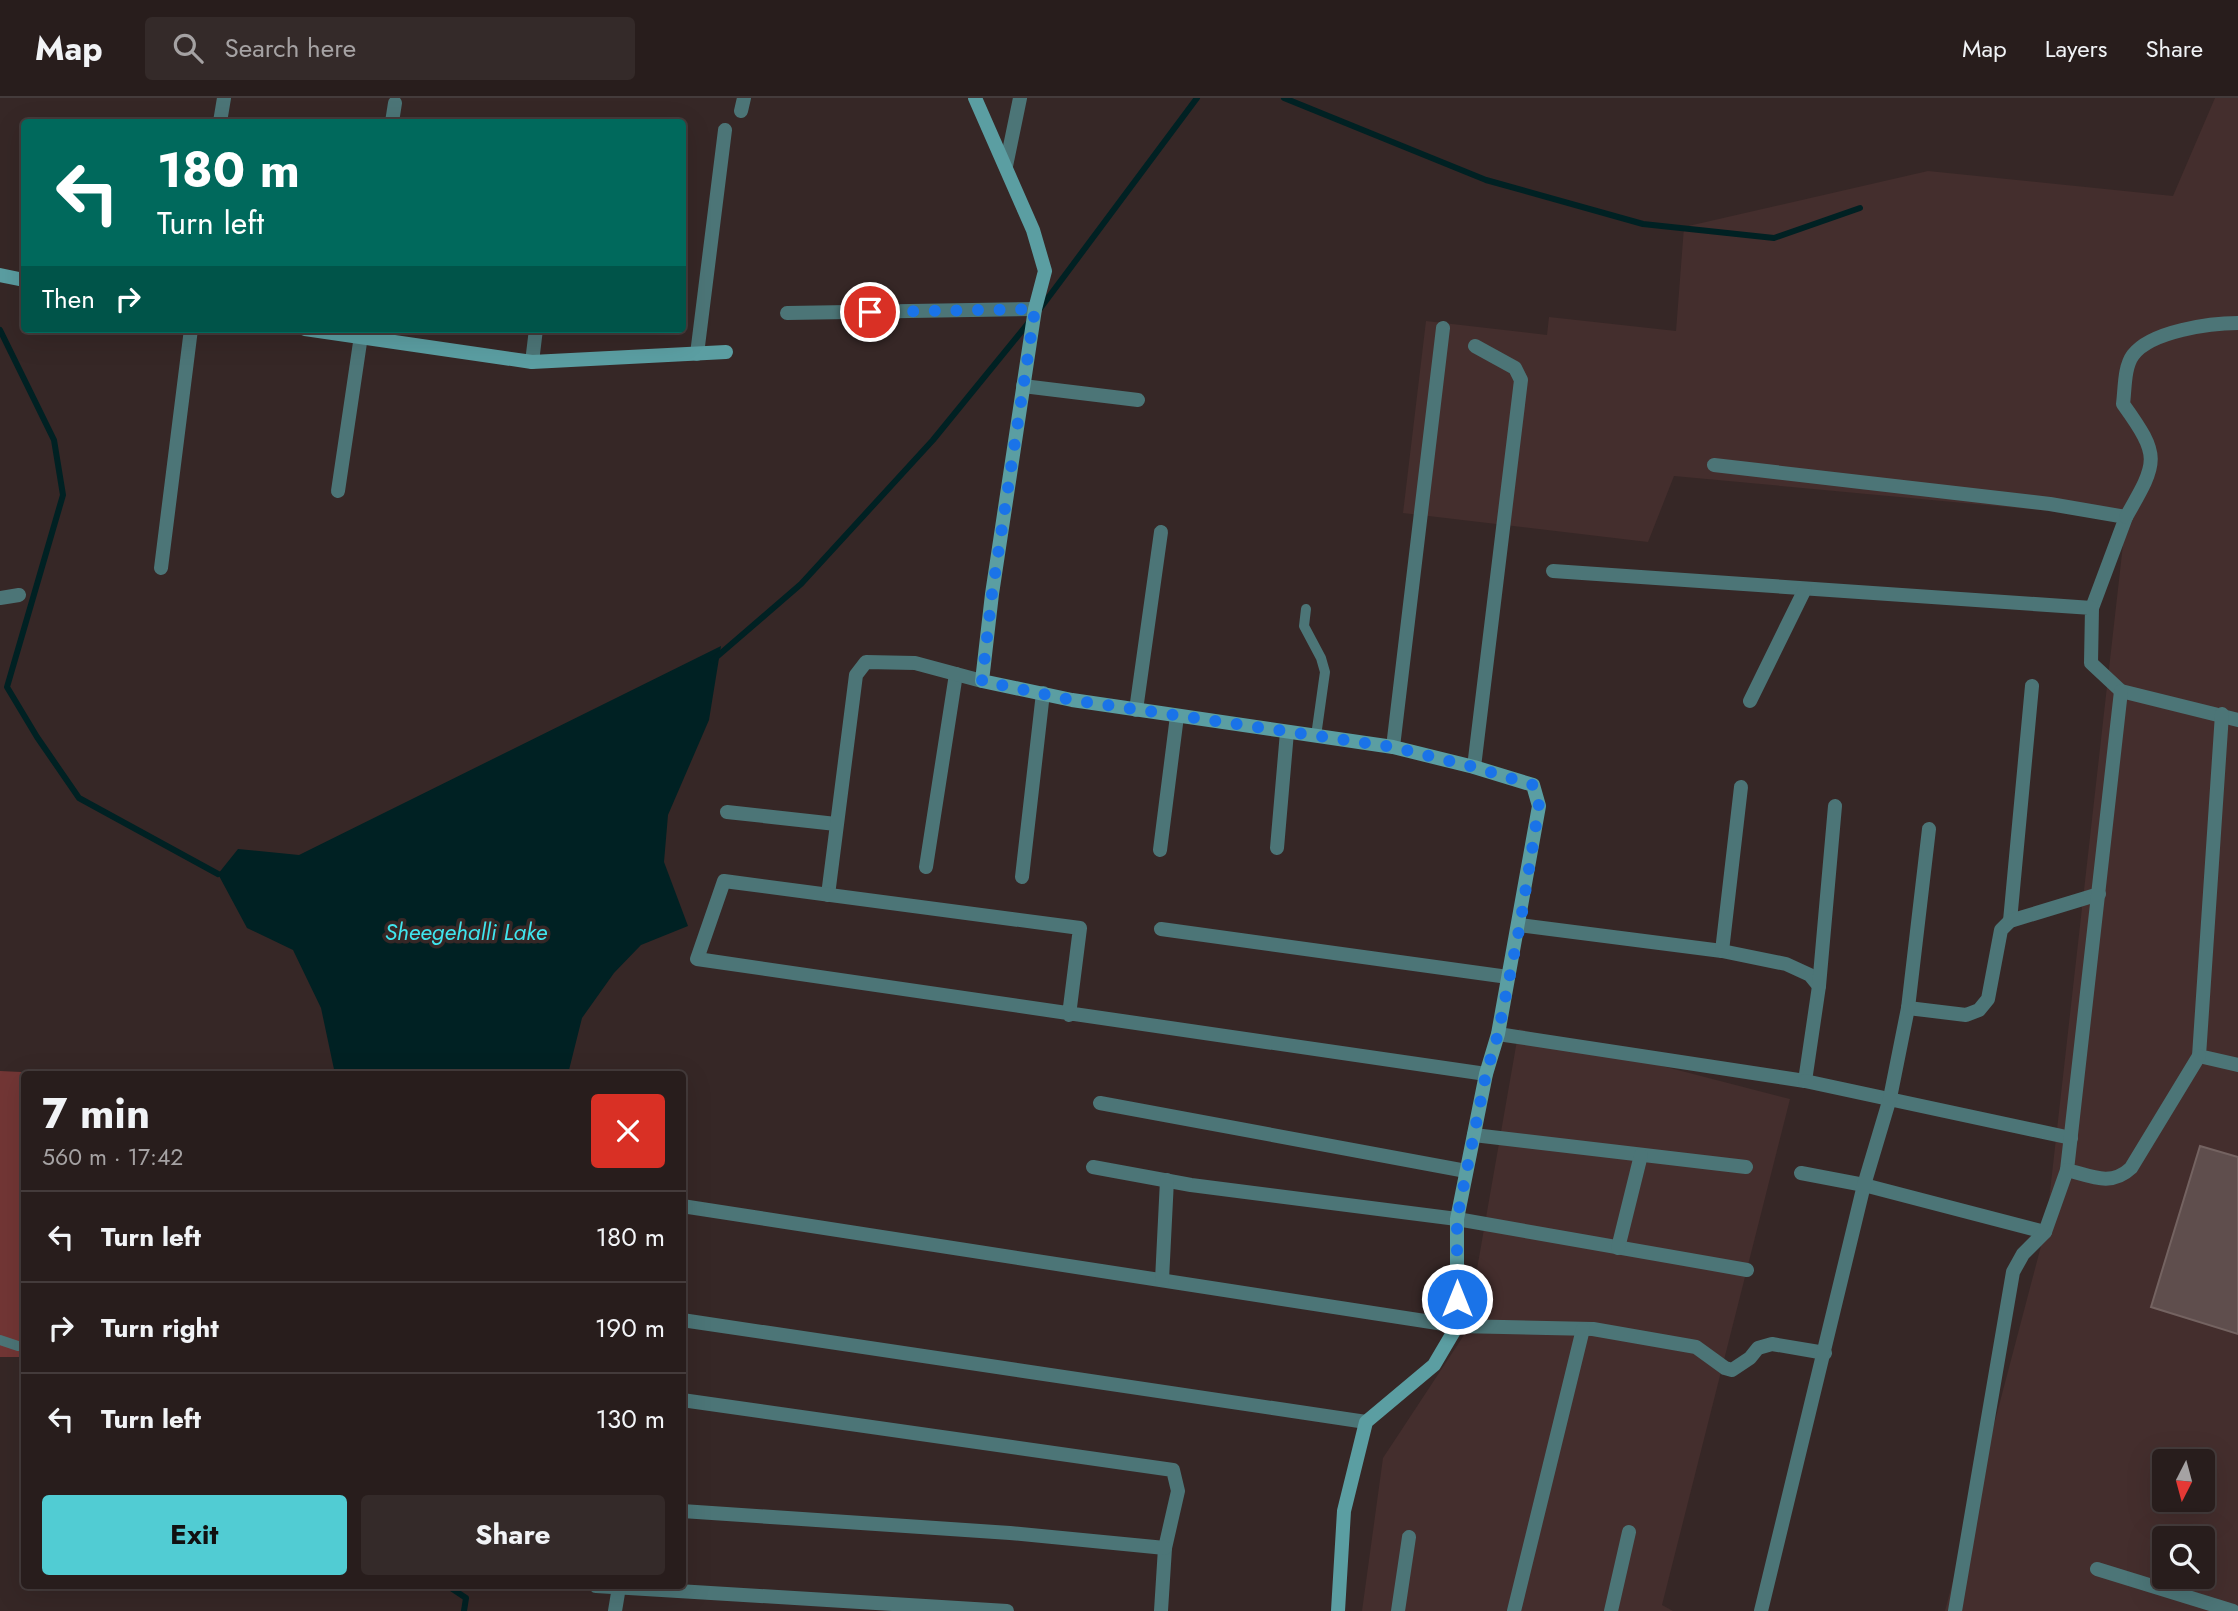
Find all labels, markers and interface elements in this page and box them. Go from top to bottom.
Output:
search box [145,17,635,80]
text: Map [35,25,103,72]
icon: search [169,29,207,67]
text: Search here [225,29,356,67]
text: Map [1962,31,2007,66]
text: Layers [2045,31,2107,66]
text: Share [2145,31,2203,66]
text: 180 m [157,135,300,205]
icon: left [42,147,133,238]
text: Turn left [157,200,264,246]
text: Then [42,280,95,318]
icon: right [109,280,147,318]
pin [840,282,900,342]
icon: arrive [851,293,889,331]
water label: Sheegehalli Lake [385,915,548,949]
text: 7 min [42,1083,150,1144]
button: close [591,1094,665,1168]
text: 560 m · 17:42 [42,1140,183,1174]
icon: left [42,1218,80,1256]
text: Turn left [101,1218,201,1256]
text: 180 m [595,1218,665,1256]
position arrow [1420,1262,1494,1336]
icon: right [42,1309,80,1347]
text: Turn right [101,1309,219,1347]
text: 190 m [595,1309,665,1347]
icon: left [42,1400,80,1438]
text: Turn left [101,1400,201,1438]
text: 130 m [595,1400,665,1438]
north arrow [2152,1449,2216,1512]
map controls [2152,1449,2215,1589]
button: Exit [42,1495,347,1575]
button: Share [361,1495,665,1575]
button: search [2152,1526,2215,1589]

